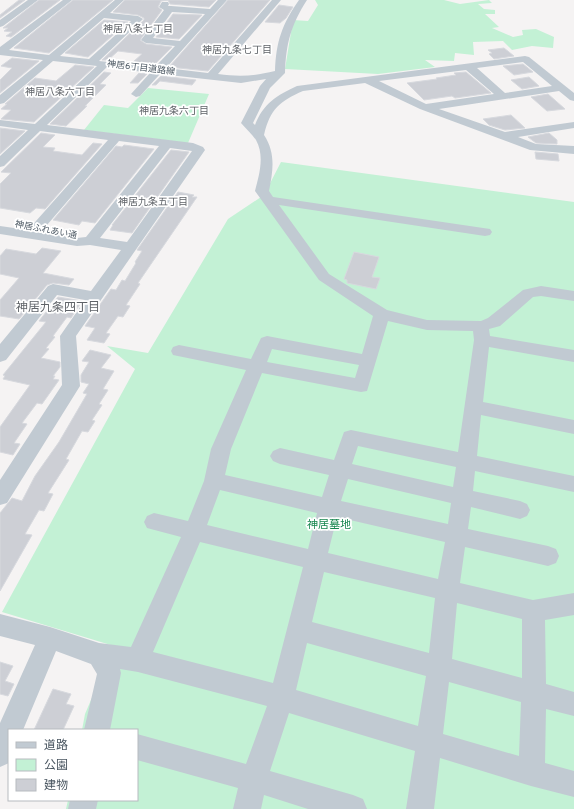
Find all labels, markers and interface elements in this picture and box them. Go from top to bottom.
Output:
district label: 神居八条七丁目 [103,23,173,36]
district label: 神居九条七丁目 [202,44,272,57]
street label: 神居6丁目道路線 [106,58,177,78]
district label: 神居八条六丁目 [25,86,95,99]
district label: 神居九条六丁目 [139,105,209,118]
district label: 神居九条五丁目 [118,196,188,209]
street label: 神居ふれあい通 [14,219,78,241]
district label: 神居九条四丁目 [16,300,100,316]
park label: 神居墓地 [307,518,351,532]
legend [8,729,138,801]
text: 道路 [44,738,68,754]
text: 公園 [44,758,68,774]
text: 建物 [44,778,68,794]

